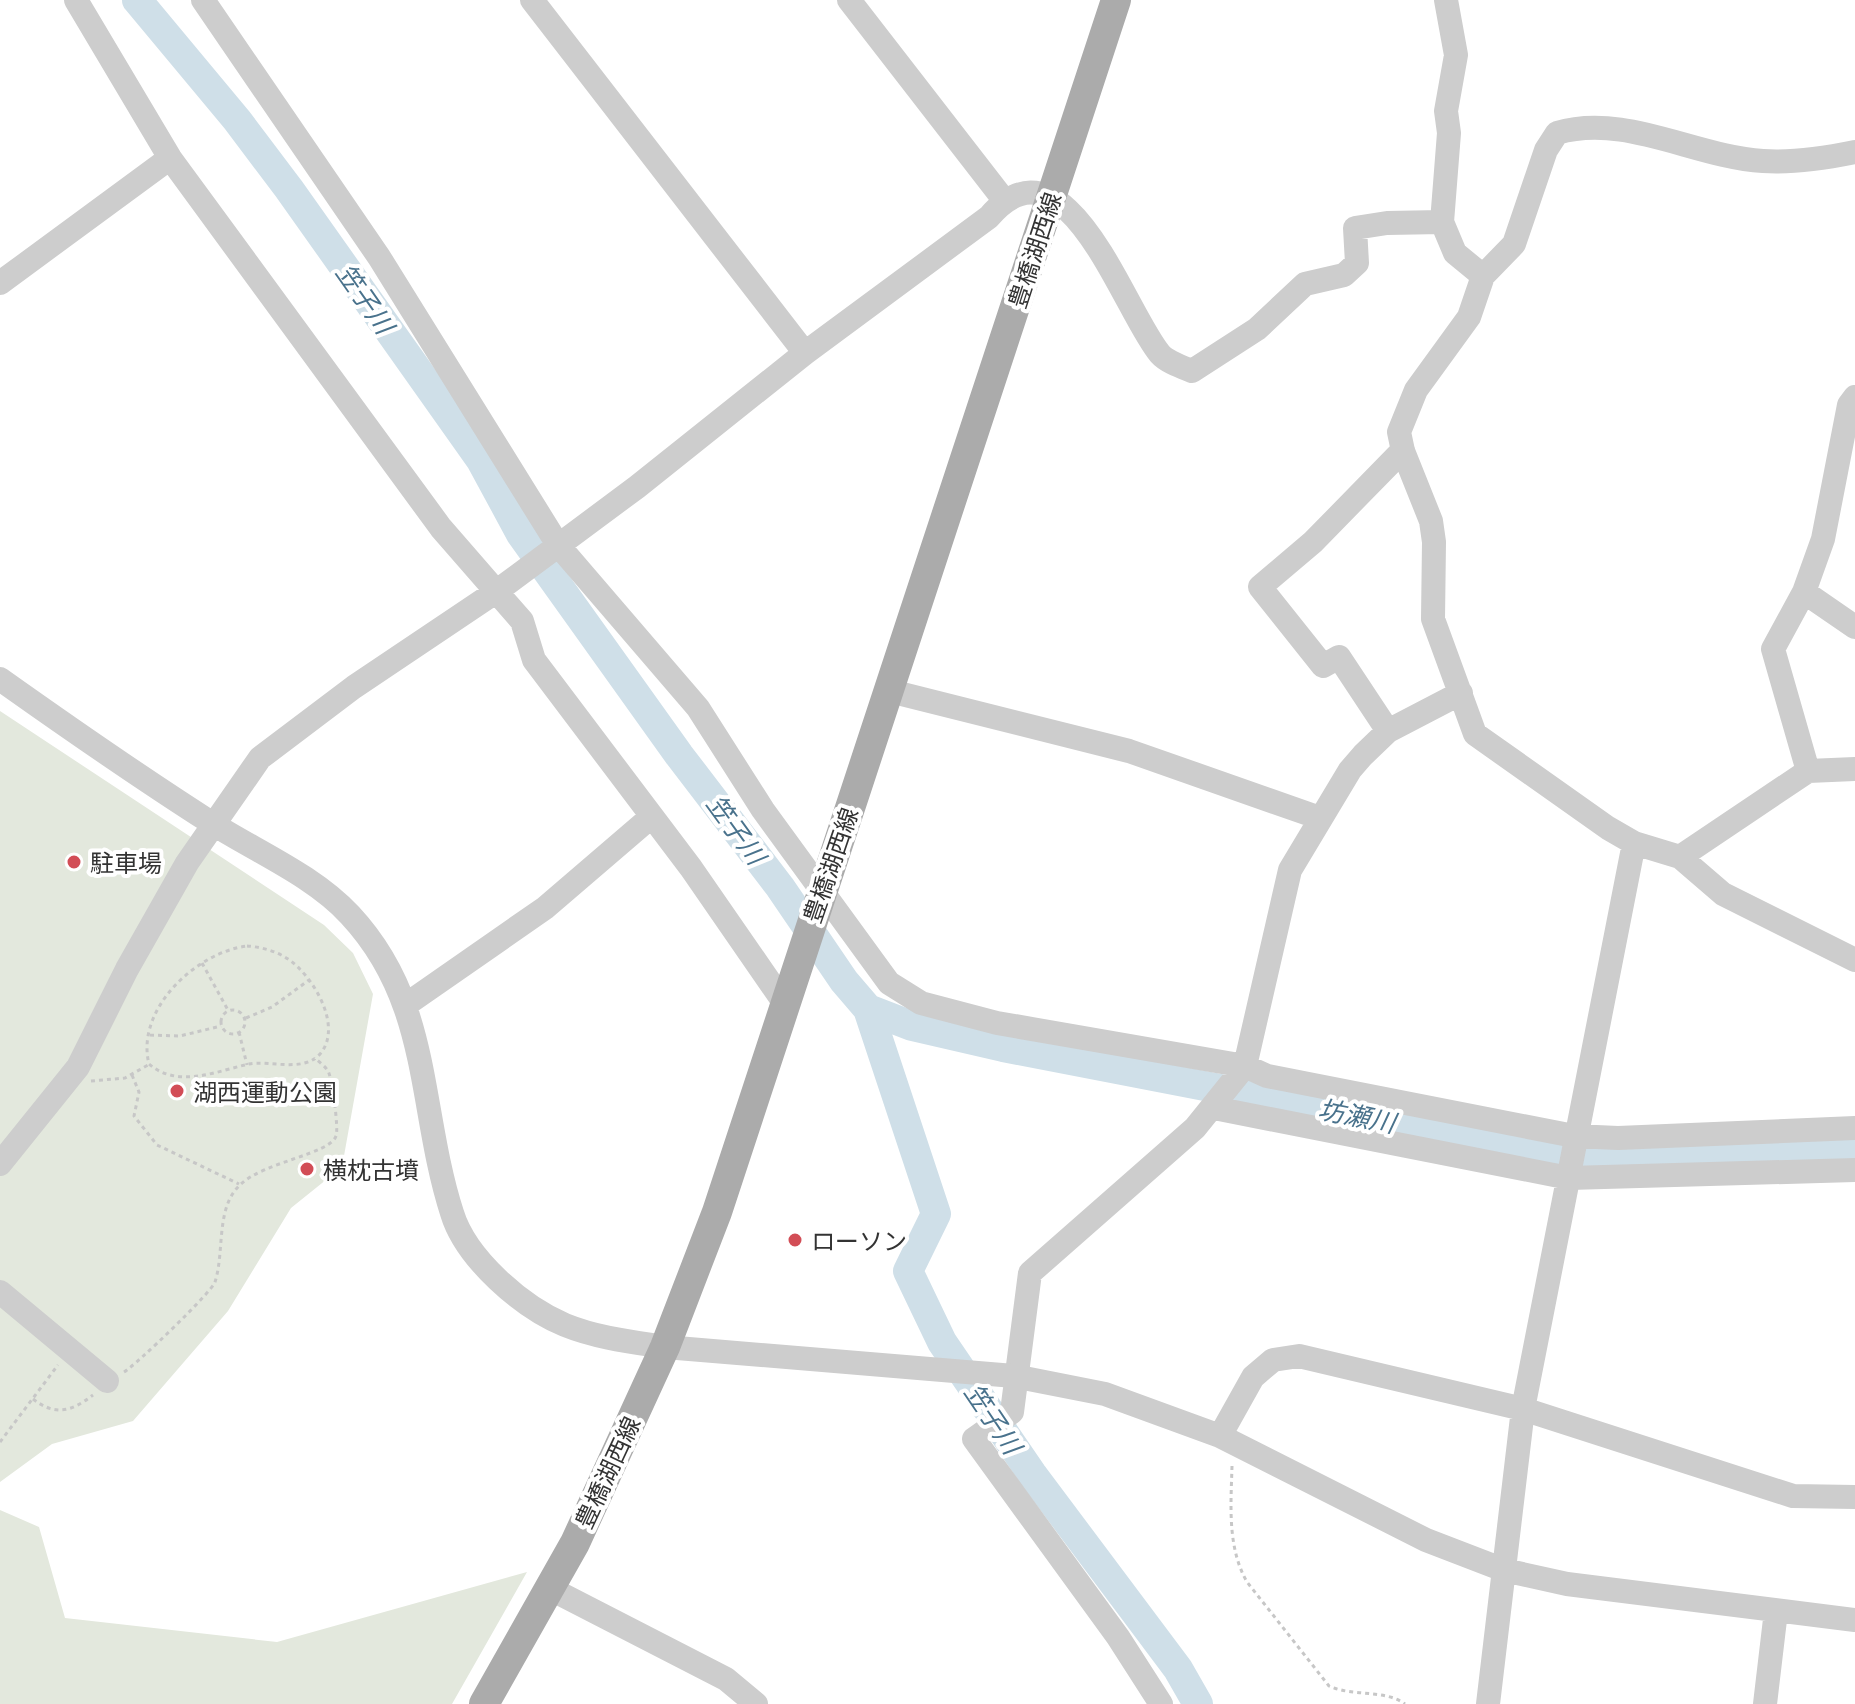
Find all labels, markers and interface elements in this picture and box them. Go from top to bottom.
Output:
street label: 豊橋湖西線 [1002,188,1066,312]
water label: 笠子川 [331,257,403,341]
water label: 笠子川 [702,788,774,872]
street label: 豊橋湖西線 [797,804,863,926]
place label: 駐車場 [90,848,162,877]
marker: 駐車場 [65,853,83,871]
place label: 湖西運動公園 [193,1077,337,1106]
marker: 湖西運動公園 [168,1082,186,1100]
water label: 坊瀬川 [1316,1092,1401,1138]
place label: 横枕古墳 [323,1155,419,1184]
marker: 横枕古墳 [298,1160,316,1178]
place label: ローソン [811,1226,907,1255]
marker: ローソン [786,1231,804,1249]
water label: 笠子川 [959,1377,1030,1461]
street label: 豊橋湖西線 [569,1411,645,1533]

